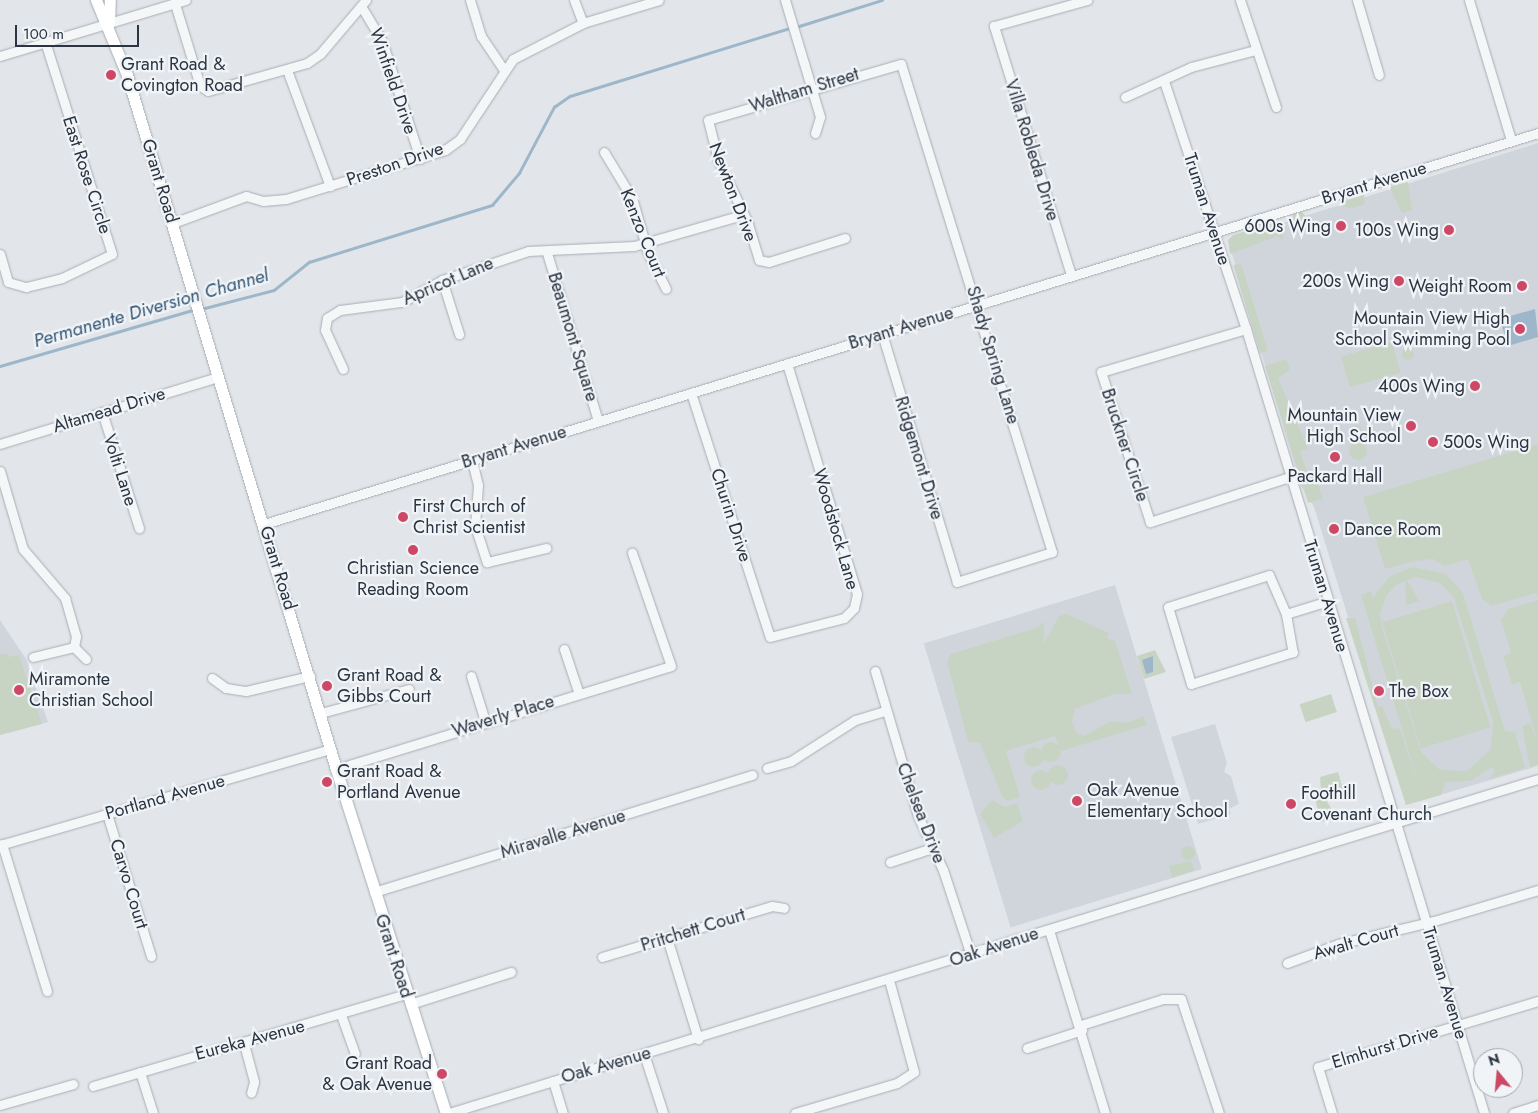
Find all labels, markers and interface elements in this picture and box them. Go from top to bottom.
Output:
scale bar [18,15,141,47]
text: 100 m [23,23,64,45]
street label: Winfield Drive [365,25,421,137]
place label: Grant Road & Covington Road [121,54,243,96]
street label: Waltham Street [747,63,861,117]
marker: Grant Road & Covington Road [105,69,117,81]
street label: Villa Robleda Drive [1000,77,1064,223]
street label: East Rose Circle [58,114,116,236]
street label: Grant Road [137,136,183,226]
street label: Preston Drive [344,137,446,191]
street label: Newton Drive [704,139,762,245]
street label: Truman Avenue [1179,150,1235,268]
street label: Bryant Avenue [1319,157,1429,209]
street label: Kenzo Court [615,186,671,280]
place label: 600s Wing [1244,215,1331,237]
place label: 100s Wing [1354,219,1439,241]
marker: 600s Wing [1335,220,1347,232]
marker: 100s Wing [1443,224,1455,236]
street label: Apricot Lane [399,252,497,310]
water label: Permanente Diversion Channel [31,264,271,352]
street label: Beaumont Square [543,270,603,404]
place label: 200s Wing [1302,270,1389,292]
marker: 200s Wing [1393,275,1405,287]
place label: Weight Room [1408,275,1512,297]
marker: Weight Room [1516,280,1528,292]
street label: Shady Spring Lane [962,283,1024,427]
street label: Bryant Avenue [846,302,956,354]
place label: Mountain View High School Swimming Pool [1335,308,1510,350]
marker: Mountain View High School Swimming Pool [1514,323,1526,335]
place label: 400s Wing [1378,375,1465,397]
marker: 400s Wing [1469,380,1481,392]
street label: Altamead Drive [50,383,168,437]
street label: Bruckner Circle [1097,386,1153,504]
street label: Ridgemont Drive [890,394,948,522]
place label: Mountain View High School [1287,405,1401,448]
marker: Mountain View High School [1405,420,1417,432]
street label: Bryant Avenue [459,421,569,473]
street label: Volti Lane [98,431,142,509]
place label: 500s Wing [1443,431,1530,453]
marker: 500s Wing [1427,436,1439,448]
marker: Packard Hall [1329,451,1341,463]
place label: Packard Hall [1288,465,1382,487]
street label: Churin Drive [706,466,756,564]
street label: Woodstock Lane [808,466,864,592]
place label: First Church of Christ Scientist [413,496,525,538]
marker: First Church of Christ Scientist [397,511,409,523]
place label: Dance Room [1344,518,1441,540]
street label: Grant Road [255,523,301,613]
marker: Dance Room [1328,523,1340,535]
street label: Truman Avenue [1299,537,1353,655]
marker: Christian Science Reading Room [407,544,419,556]
place label: Christian Science Reading Room [347,558,479,600]
place label: Grant Road & Gibbs Court [337,665,441,708]
place label: Miramonte Christian School [29,669,153,712]
marker: Grant Road & Gibbs Court [321,680,333,692]
place label: The Box [1389,680,1449,702]
marker: Miramonte Christian School [13,684,25,696]
marker: The Box [1373,685,1385,697]
street label: Waverly Place [449,690,557,742]
street label: Chelsea Drive [892,760,950,866]
place label: Grant Road & Portland Avenue [337,761,461,804]
street label: Portland Avenue [103,770,227,824]
marker: Grant Road & Portland Avenue [321,776,333,788]
place label: Oak Avenue Elementary School [1087,780,1228,822]
place label: Foothill Covenant Church [1301,783,1432,826]
marker: Oak Avenue Elementary School [1071,795,1083,807]
marker: Foothill Covenant Church [1285,798,1297,810]
street label: Miravalle Avenue [498,805,628,863]
street label: Carvo Court [105,837,153,931]
street label: Pritchett Court [638,904,748,956]
street label: Grant Road [370,911,418,1001]
street label: Awalt Court [1311,920,1401,964]
street label: Oak Avenue [947,922,1041,972]
street label: Truman Avenue [1418,924,1472,1042]
street label: Eureka Avenue [193,1015,307,1065]
street label: Elmhurst Drive [1329,1021,1441,1073]
street label: Oak Avenue [559,1042,653,1088]
north arrow [1473,1048,1523,1098]
text: N [1486,1048,1502,1071]
place label: Grant Road & Oak Avenue [322,1053,432,1096]
marker: Grant Road & Oak Avenue [436,1068,448,1080]

